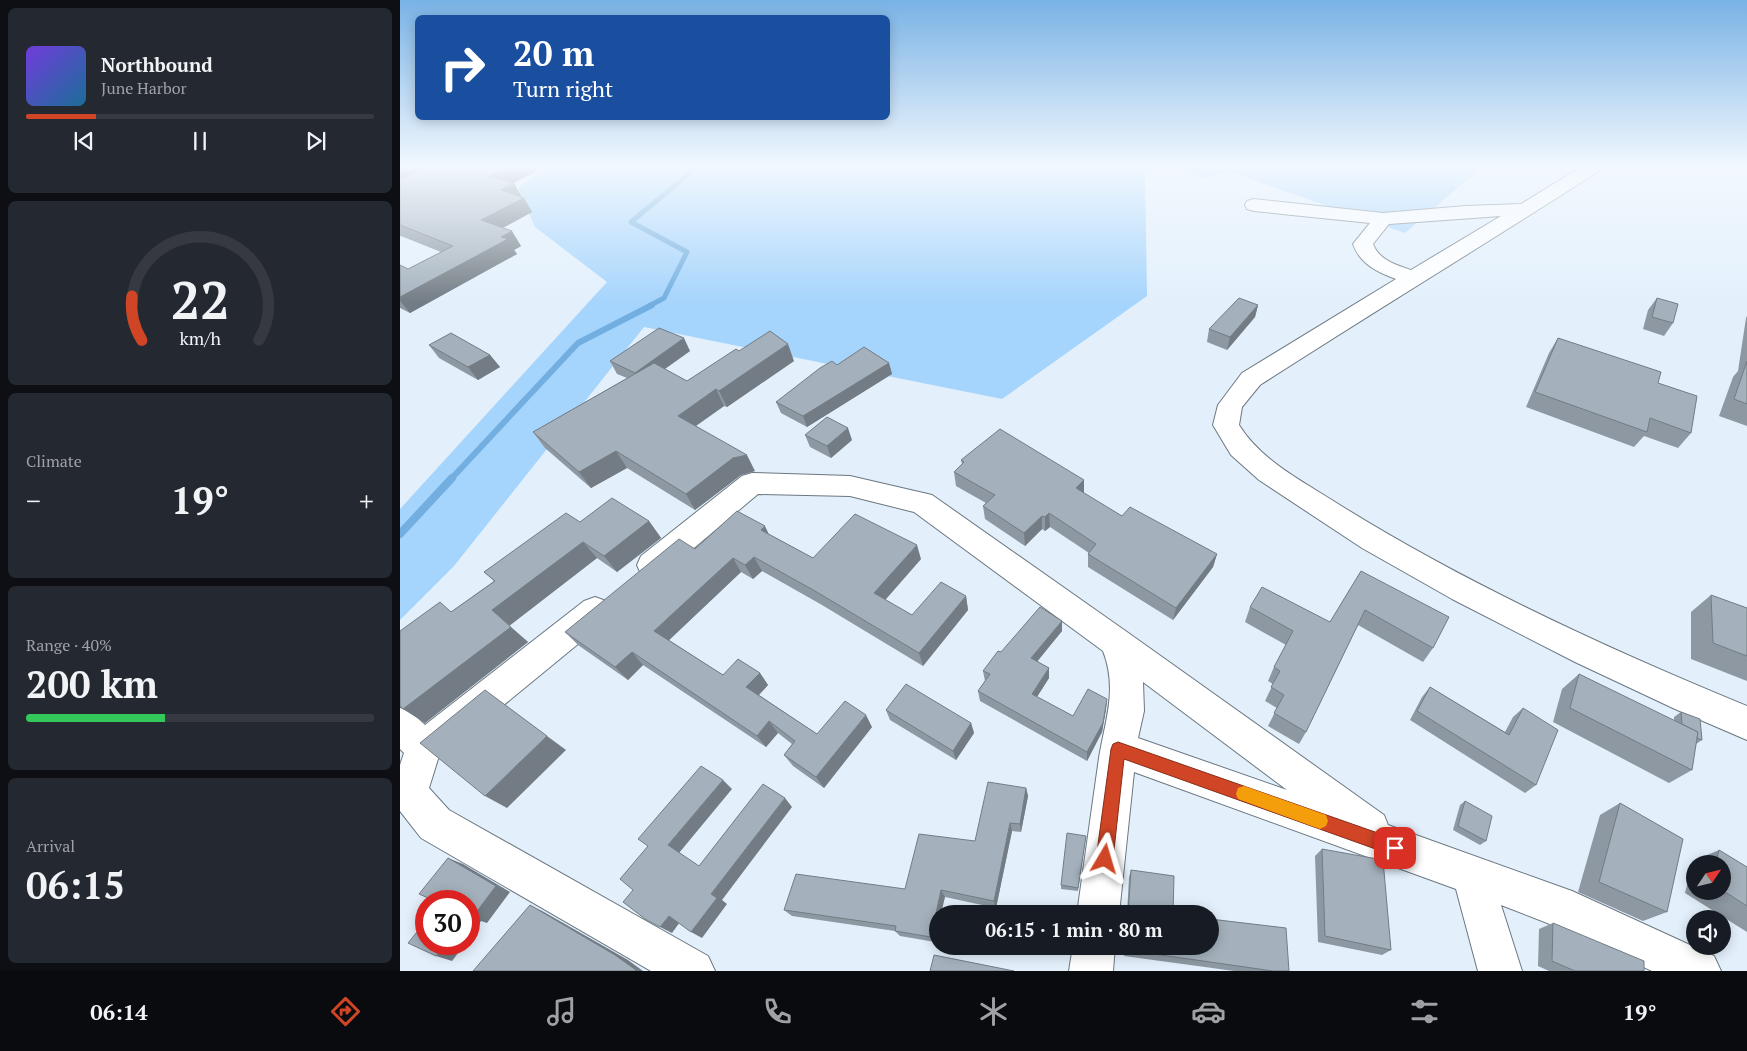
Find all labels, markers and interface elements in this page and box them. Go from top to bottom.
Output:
text: 20 m [513,30,594,76]
icon: right [430,35,495,100]
text: Northbound [101,52,213,77]
text: Turn right [513,74,613,103]
text: June Harbor [101,77,187,99]
icon: previous [70,127,98,155]
icon: pause [186,127,214,155]
icon: next [302,127,330,155]
text: 22 [171,265,229,334]
text: km/h [179,326,221,350]
text: Climate [26,450,82,472]
text: 19° [171,475,229,525]
text: − [26,482,41,519]
text: + [359,482,374,519]
text: Range · 40% [26,634,112,656]
text: 200 km [26,659,158,709]
pin [1374,827,1416,869]
position arrow [1078,832,1130,884]
icon: arrive [1381,834,1409,862]
text: Arrival [26,835,75,857]
north arrow [1686,855,1731,900]
map controls [1686,855,1731,955]
text: 06:15 [26,860,125,910]
speed limit sign: 30 [415,890,480,955]
button: sound [1686,910,1731,955]
text: 06:15 · 1 min · 80 m [985,917,1163,942]
icon: directions [328,994,363,1029]
icon: music [544,994,579,1029]
icon: phone [760,994,795,1029]
icon: climate [976,994,1011,1029]
icon: car [1191,994,1226,1029]
icon: filters [1407,994,1442,1029]
text: 06:14 [90,997,148,1026]
text: 19° [1623,997,1657,1026]

